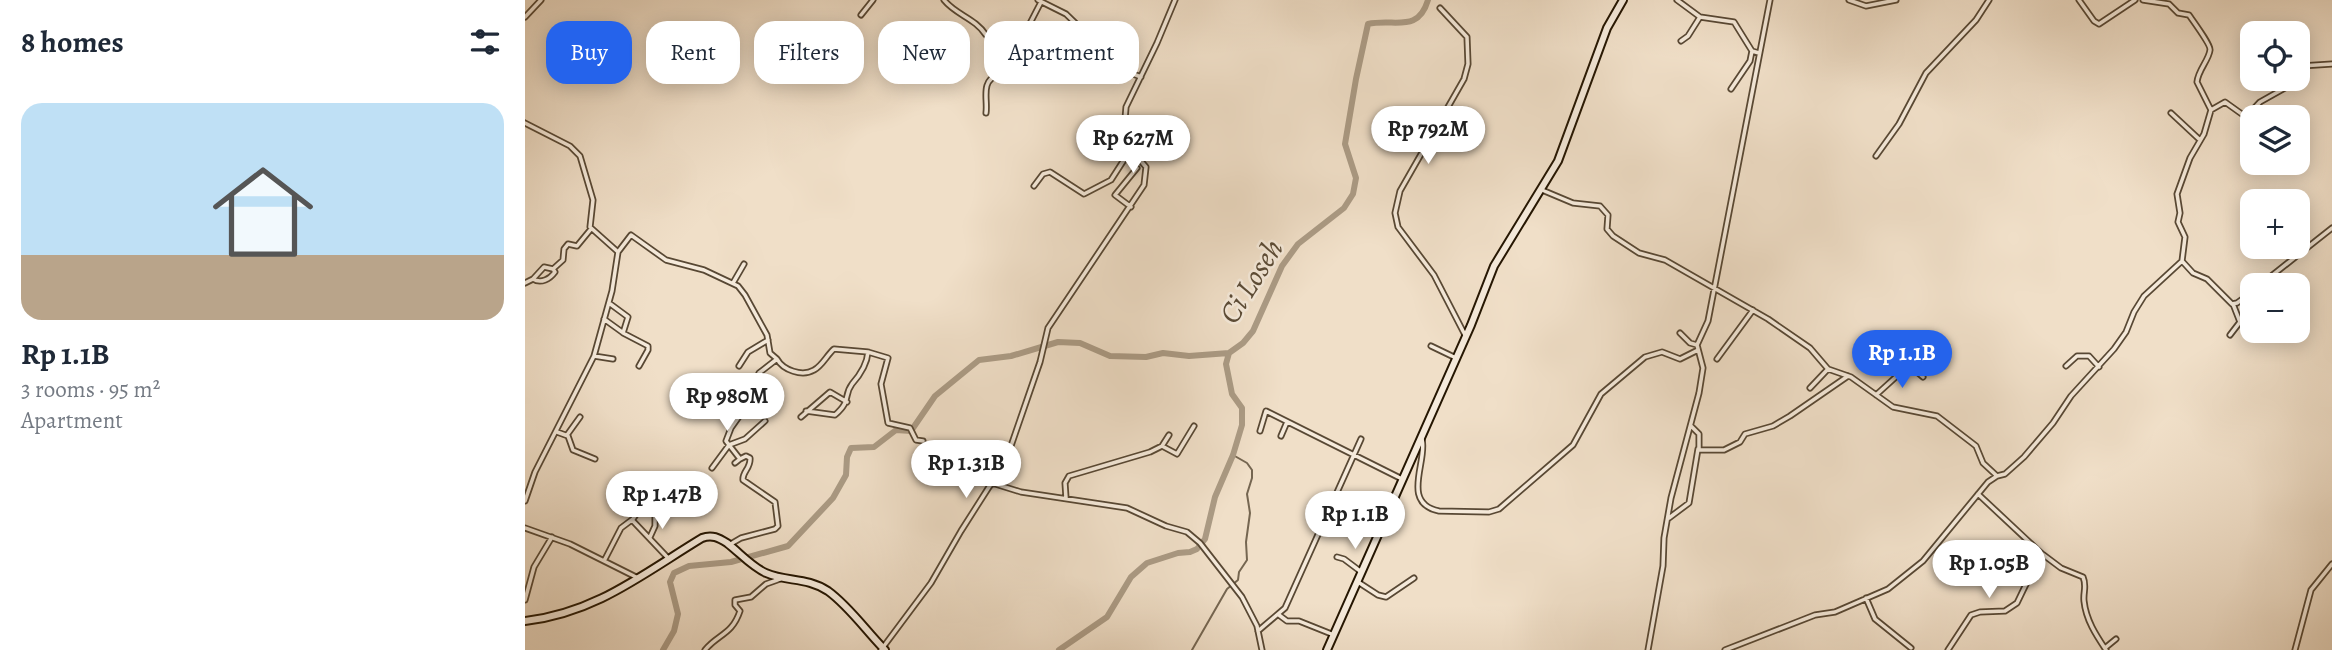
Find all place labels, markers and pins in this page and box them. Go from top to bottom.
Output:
pin: Rp 792M [1363,106,1493,166]
pin: Rp 627M [1068,116,1198,175]
pin: Rp 1.1B [1837,330,1967,390]
pin: Rp 980M [662,374,792,433]
pin: Rp 1.31B [894,440,1038,500]
pin: Rp 1.47B [590,472,734,531]
pin: Rp 1.1B [1290,491,1420,551]
pin: Rp 1.05B [1917,540,2061,600]

